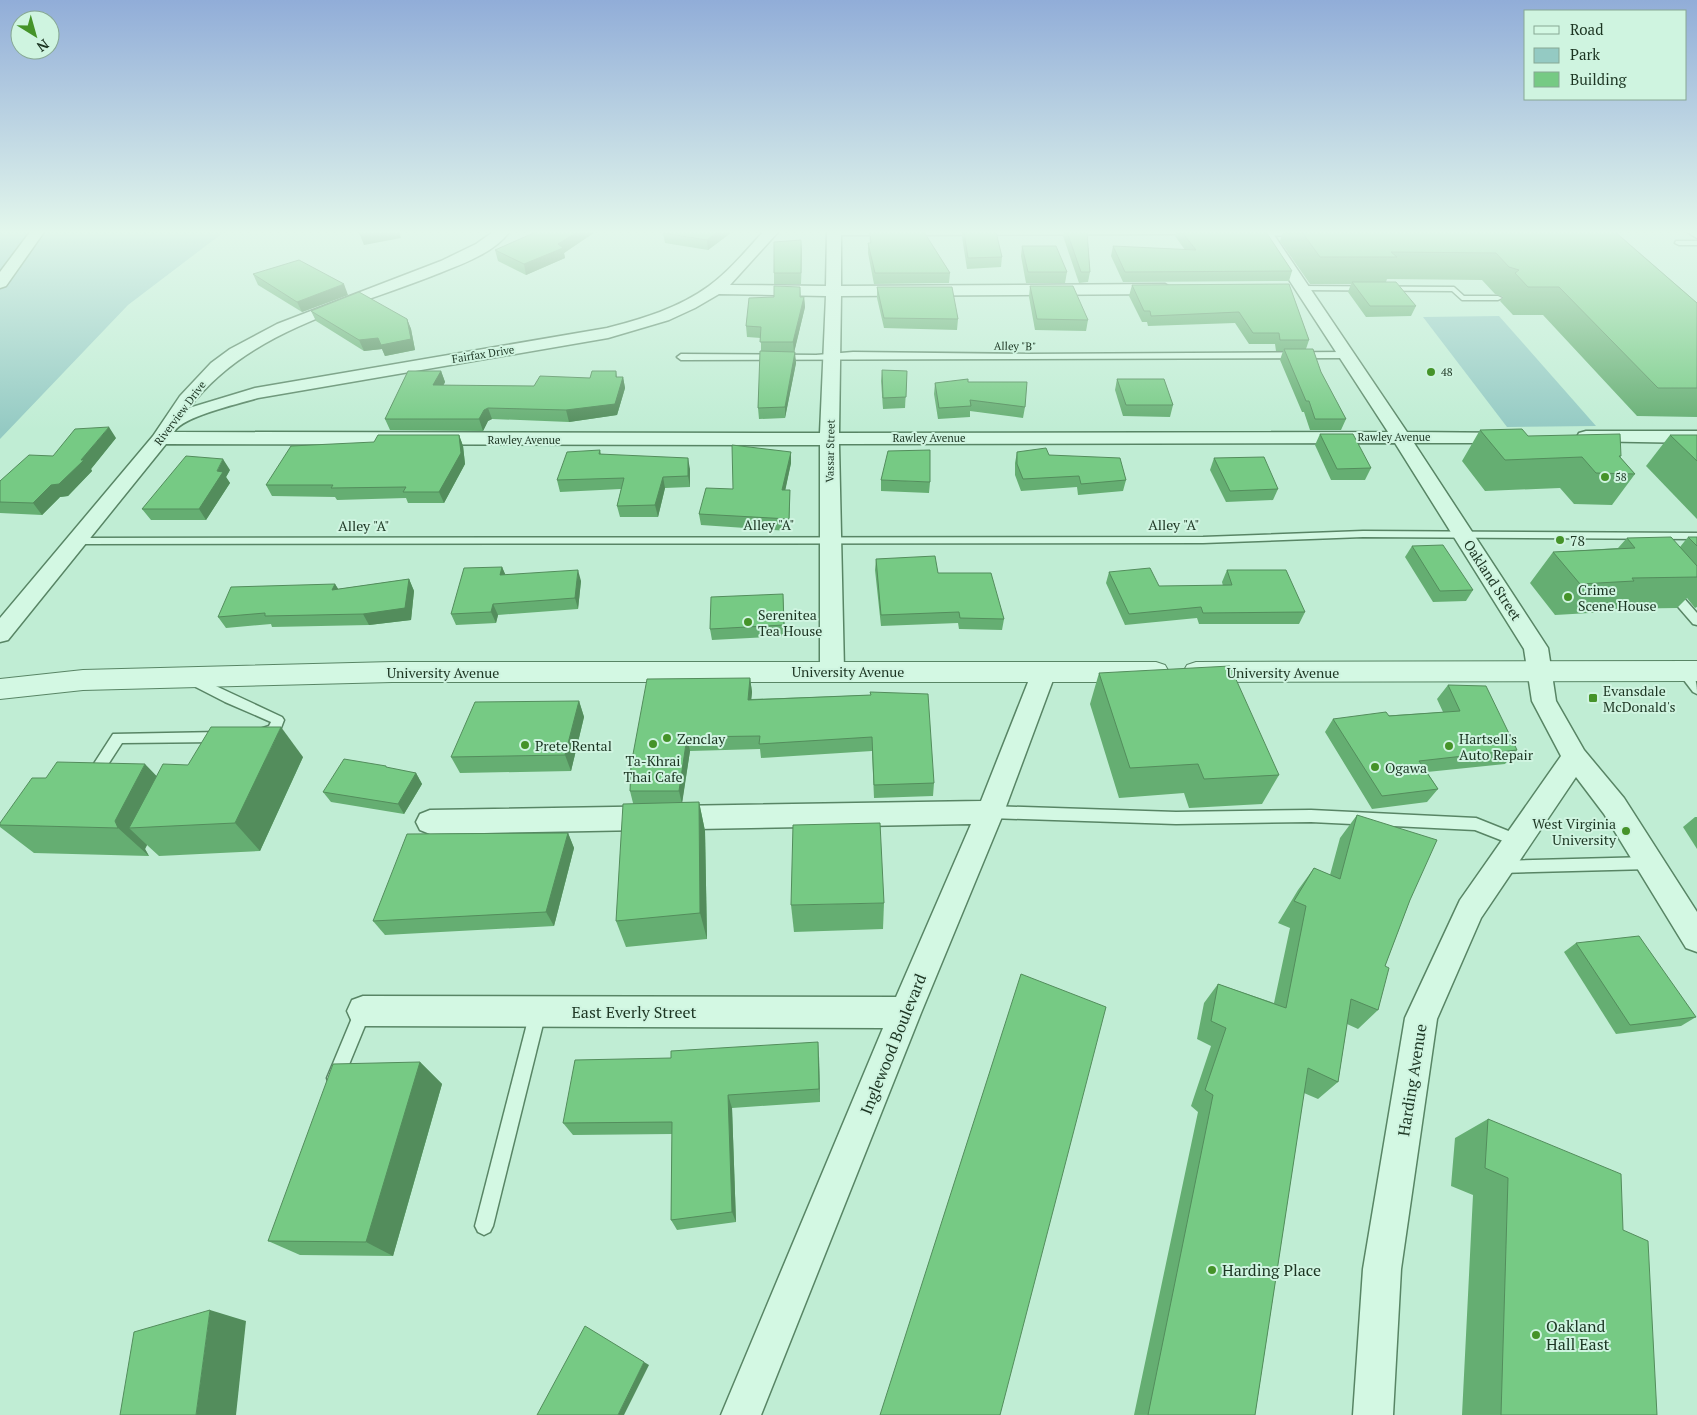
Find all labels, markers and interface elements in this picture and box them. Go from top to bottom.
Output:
north arrow [10,10,60,60]
legend [1524,10,1687,100]
text: Road [1570,19,1603,39]
text: N [33,35,53,57]
text: Park [1570,44,1600,64]
text: Building [1570,69,1628,89]
street label: Alley "B" [994,339,1036,353]
street label: Fairfax Drive [451,342,516,366]
place label: 48 [1441,365,1453,379]
marker: 48 [1425,366,1437,378]
street label: Riverview Drive [151,378,209,448]
street label: Vassar Street [822,419,838,483]
street label: Rawley Avenue [1357,430,1431,444]
street label: Rawley Avenue [892,431,966,445]
street label: Rawley Avenue [487,433,561,447]
place label: 58 [1615,470,1627,484]
marker: 58 [1599,471,1611,483]
street label: Alley "A" [743,515,795,534]
street label: Alley "A" [1148,515,1200,534]
street label: Alley "A" [338,516,390,535]
place label: 78 [1570,531,1585,550]
marker: 78 [1554,534,1566,546]
street label: Oakland Street [1460,536,1527,625]
place label: Crime Scene House [1578,580,1657,615]
marker: Crime Scene House [1562,591,1574,603]
place label: Serenitea Tea House [758,605,822,640]
marker: Serenitea Tea House [742,616,754,628]
street label: University Avenue [792,662,904,681]
street label: University Avenue [387,663,499,682]
street label: University Avenue [1227,663,1339,682]
place label: Evansdale McDonald's [1603,681,1675,716]
marker: Evansdale McDonald's [1587,692,1599,704]
place label: Zenclay [677,729,726,748]
place label: Hartsell's Auto Repair [1459,729,1534,764]
marker: Zenclay [661,732,673,744]
place label: Prete Rental [535,736,612,755]
marker: Ta-Khrai Thai Cafe [647,738,659,750]
marker: Prete Rental [519,739,531,751]
marker: Hartsell's Auto Repair [1443,740,1455,752]
place label: Ta-Khrai Thai Cafe [623,751,683,786]
place label: Ogawa [1385,758,1427,777]
marker: Ogawa [1369,761,1381,773]
place label: West Virginia University [1532,814,1617,849]
marker: West Virginia University [1620,825,1632,837]
street label: Inglewood Boulevard [855,970,931,1118]
street label: East Everly Street [572,1001,697,1023]
street label: Harding Avenue [1392,1022,1432,1138]
place label: Harding Place [1222,1259,1321,1281]
marker: Harding Place [1206,1264,1218,1276]
place label: Oakland Hall East [1546,1315,1610,1355]
marker: Oakland Hall East [1530,1329,1542,1341]

